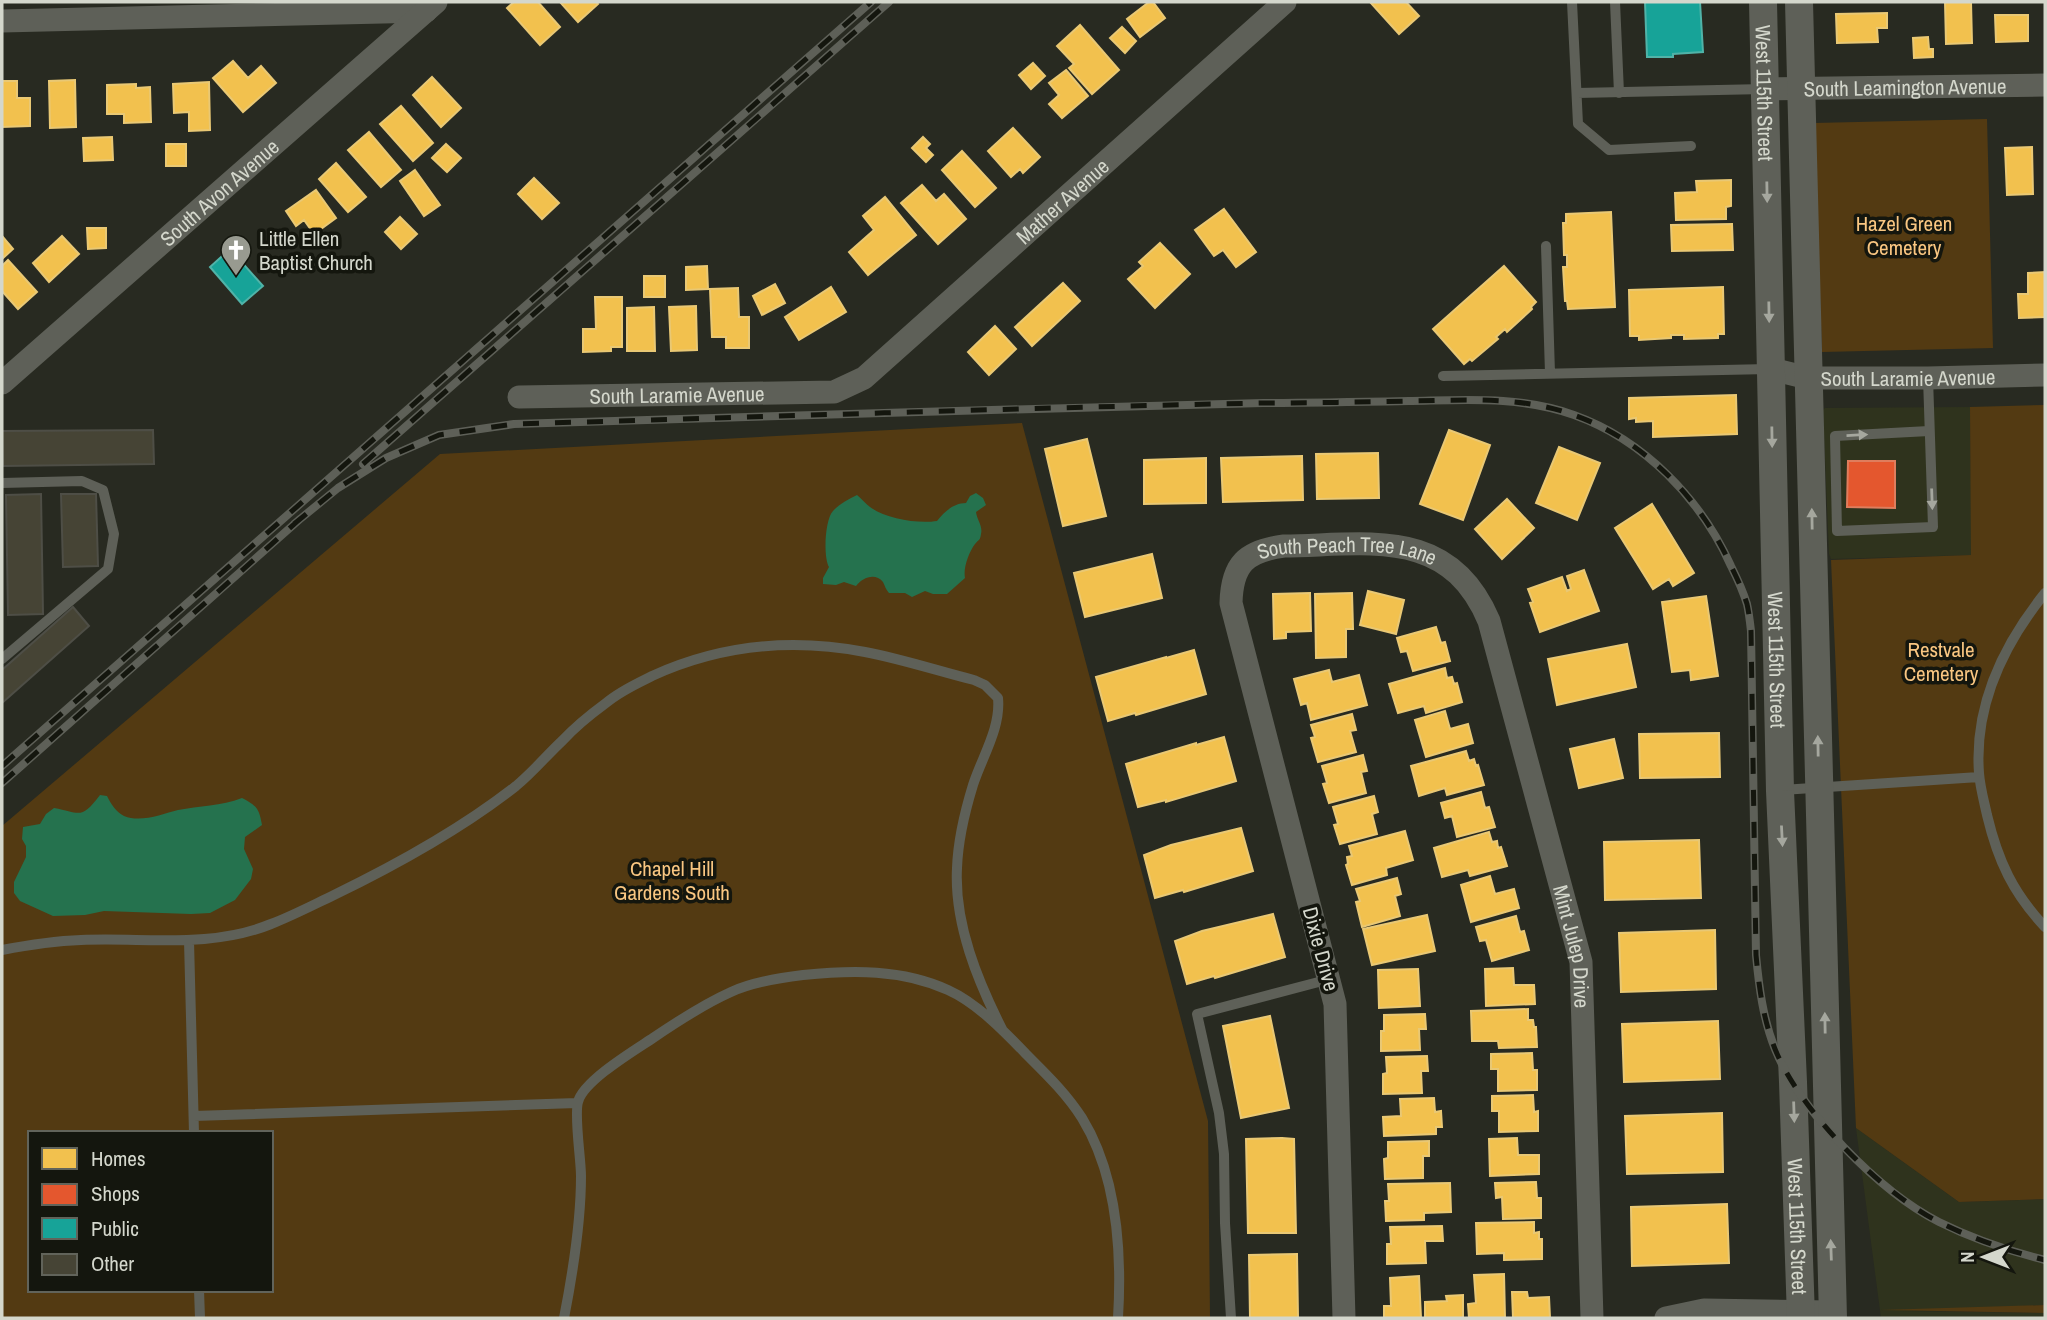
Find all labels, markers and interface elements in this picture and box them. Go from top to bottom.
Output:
street label: West 115th Street [1749,24,1781,162]
street label: South Leamington Avenue [1803,71,2007,103]
street label: South Avon Avenue [153,132,285,253]
street label: Mather Avenue [1010,152,1115,250]
one-way arrow [1761,182,1773,204]
park label: Hazel Green Cemetery [1856,209,1952,262]
place label: Little Ellen Baptist Church [259,224,373,277]
church icon: Little Ellen Baptist Church [219,233,253,277]
one-way arrow [1764,301,1775,323]
street label: South Laramie Avenue [1820,362,1996,393]
street label: South Laramie Avenue [589,379,765,410]
one-way arrow [1766,426,1778,448]
one-way arrow [1847,429,1869,440]
one-way arrow [1926,489,1937,511]
one-way arrow [1806,508,1818,530]
street label: South Peach Tree Lane [1253,529,1442,572]
street label: West 115th Street [1761,591,1793,729]
park label: Restvale Cemetery [1904,635,1979,688]
one-way arrow [1812,735,1824,757]
one-way arrow [1776,825,1787,847]
park label: Chapel Hill Gardens South [614,854,730,907]
street label: Mint Julep Drive [1546,882,1597,1009]
street label: Dixie Drive [1296,904,1346,994]
one-way arrow [1819,1011,1830,1033]
one-way arrow [1788,1101,1800,1123]
legend [28,1131,273,1292]
text: Homes [91,1144,146,1173]
street label: West 115th Street [1781,1158,1815,1295]
text: Shops [91,1179,140,1208]
text: Public [91,1214,139,1243]
north arrow [1949,1222,2019,1292]
one-way arrow [1825,1239,1836,1261]
text: Other [91,1249,134,1278]
text: N [1954,1251,1980,1263]

